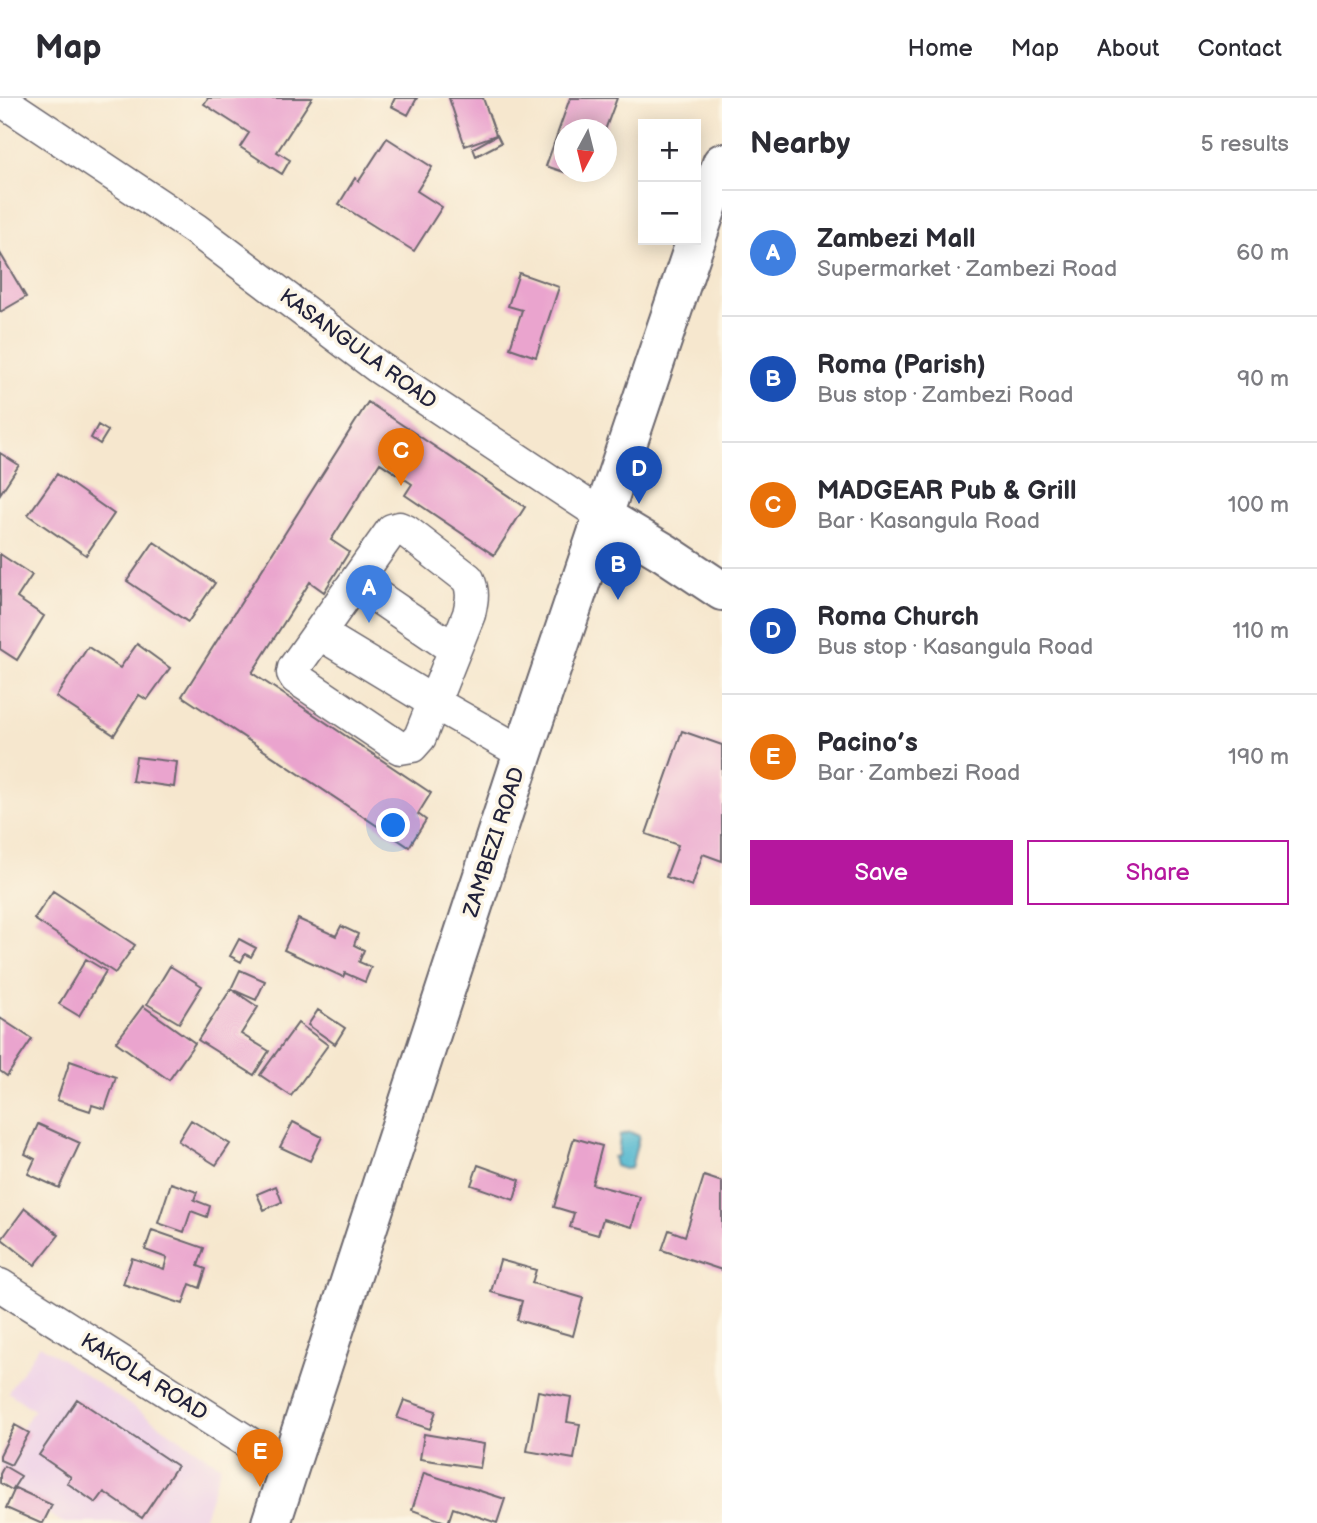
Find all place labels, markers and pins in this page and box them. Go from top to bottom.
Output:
pin: C [378,428,424,486]
pin: D [616,446,662,504]
pin: B [595,542,641,600]
pin: A [346,565,392,623]
pin: E [237,1429,283,1487]

